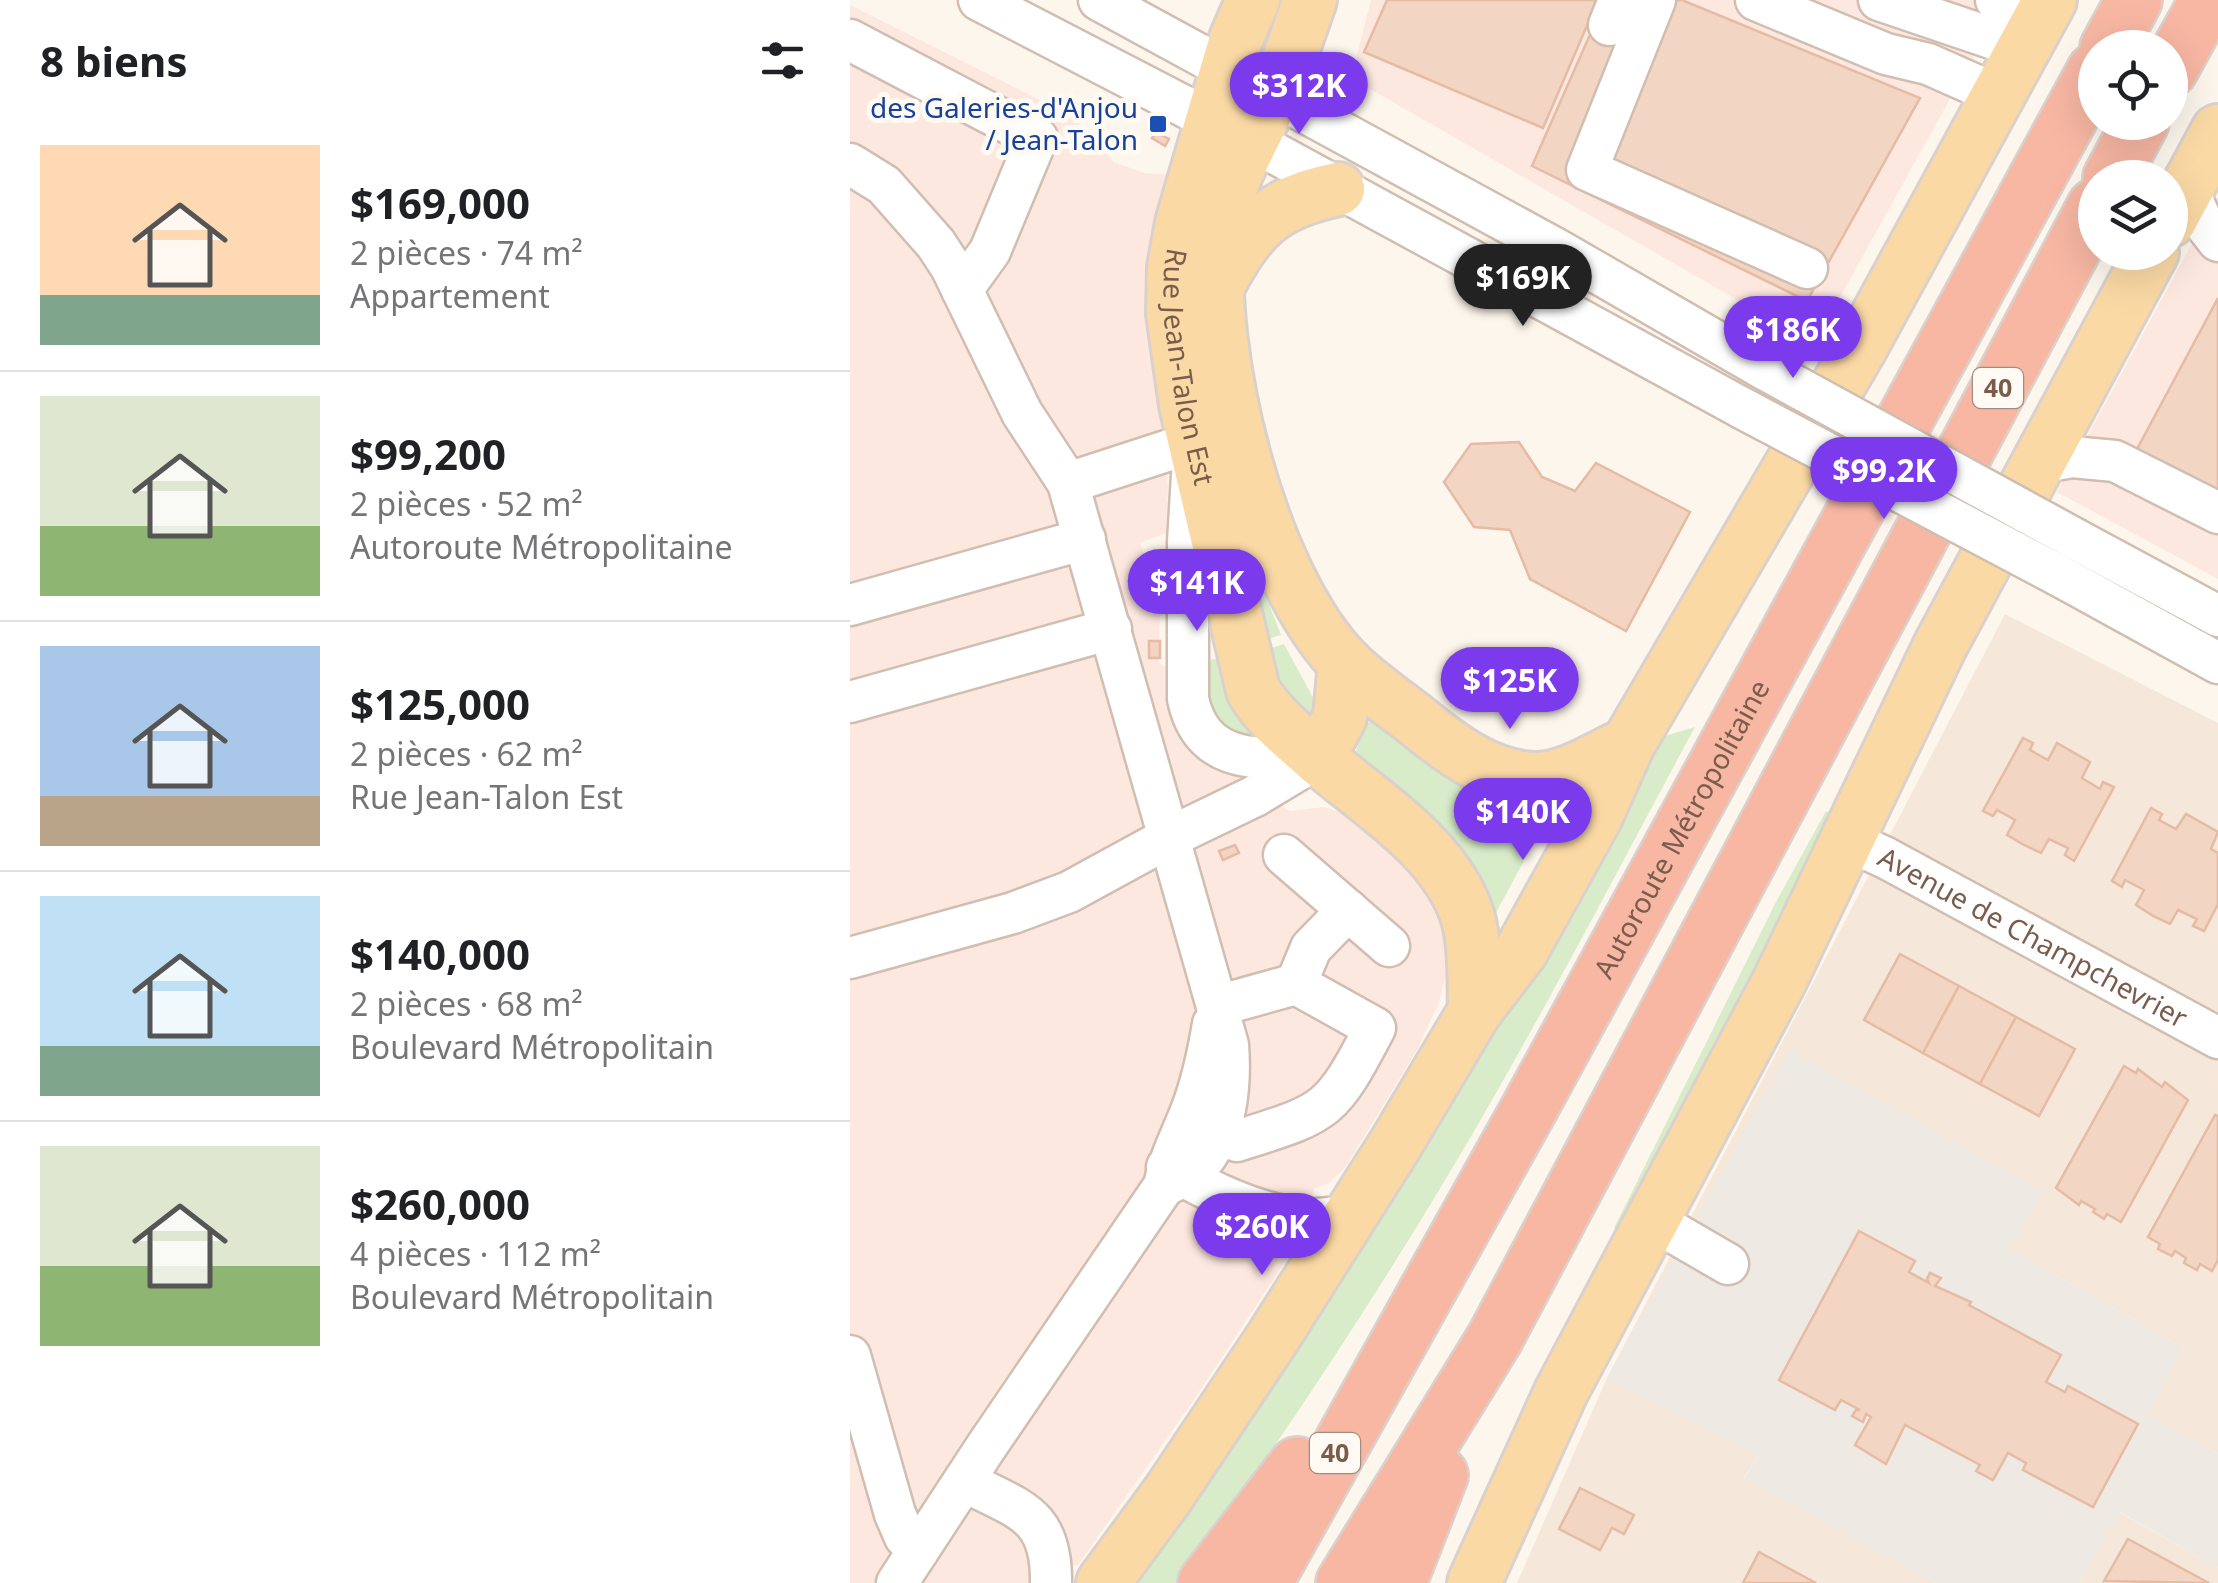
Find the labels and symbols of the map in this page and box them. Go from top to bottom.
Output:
pin: $312K [1229,52,1369,137]
place label: des Galeries-d'Anjou / Jean-Talon [870,88,1138,158]
marker: des Galeries-d'Anjou / Jean-Talon [1147,113,1169,135]
pin: $169K [1453,244,1593,329]
street label: Rue Jean-Talon Est [1155,246,1224,489]
pin: $186K [1723,296,1863,381]
road number: 40 [1973,368,2023,408]
pin: $99.2K [1803,437,1965,522]
pin: $141K [1127,549,1267,634]
pin: $125K [1440,647,1580,732]
street label: Autoroute Métropolitaine [1584,672,1778,985]
pin: $140K [1453,778,1593,863]
street label: Avenue de Champchevrier [1872,837,2195,1036]
pin: $260K [1192,1193,1332,1278]
road number: 40 [1310,1433,1360,1473]

